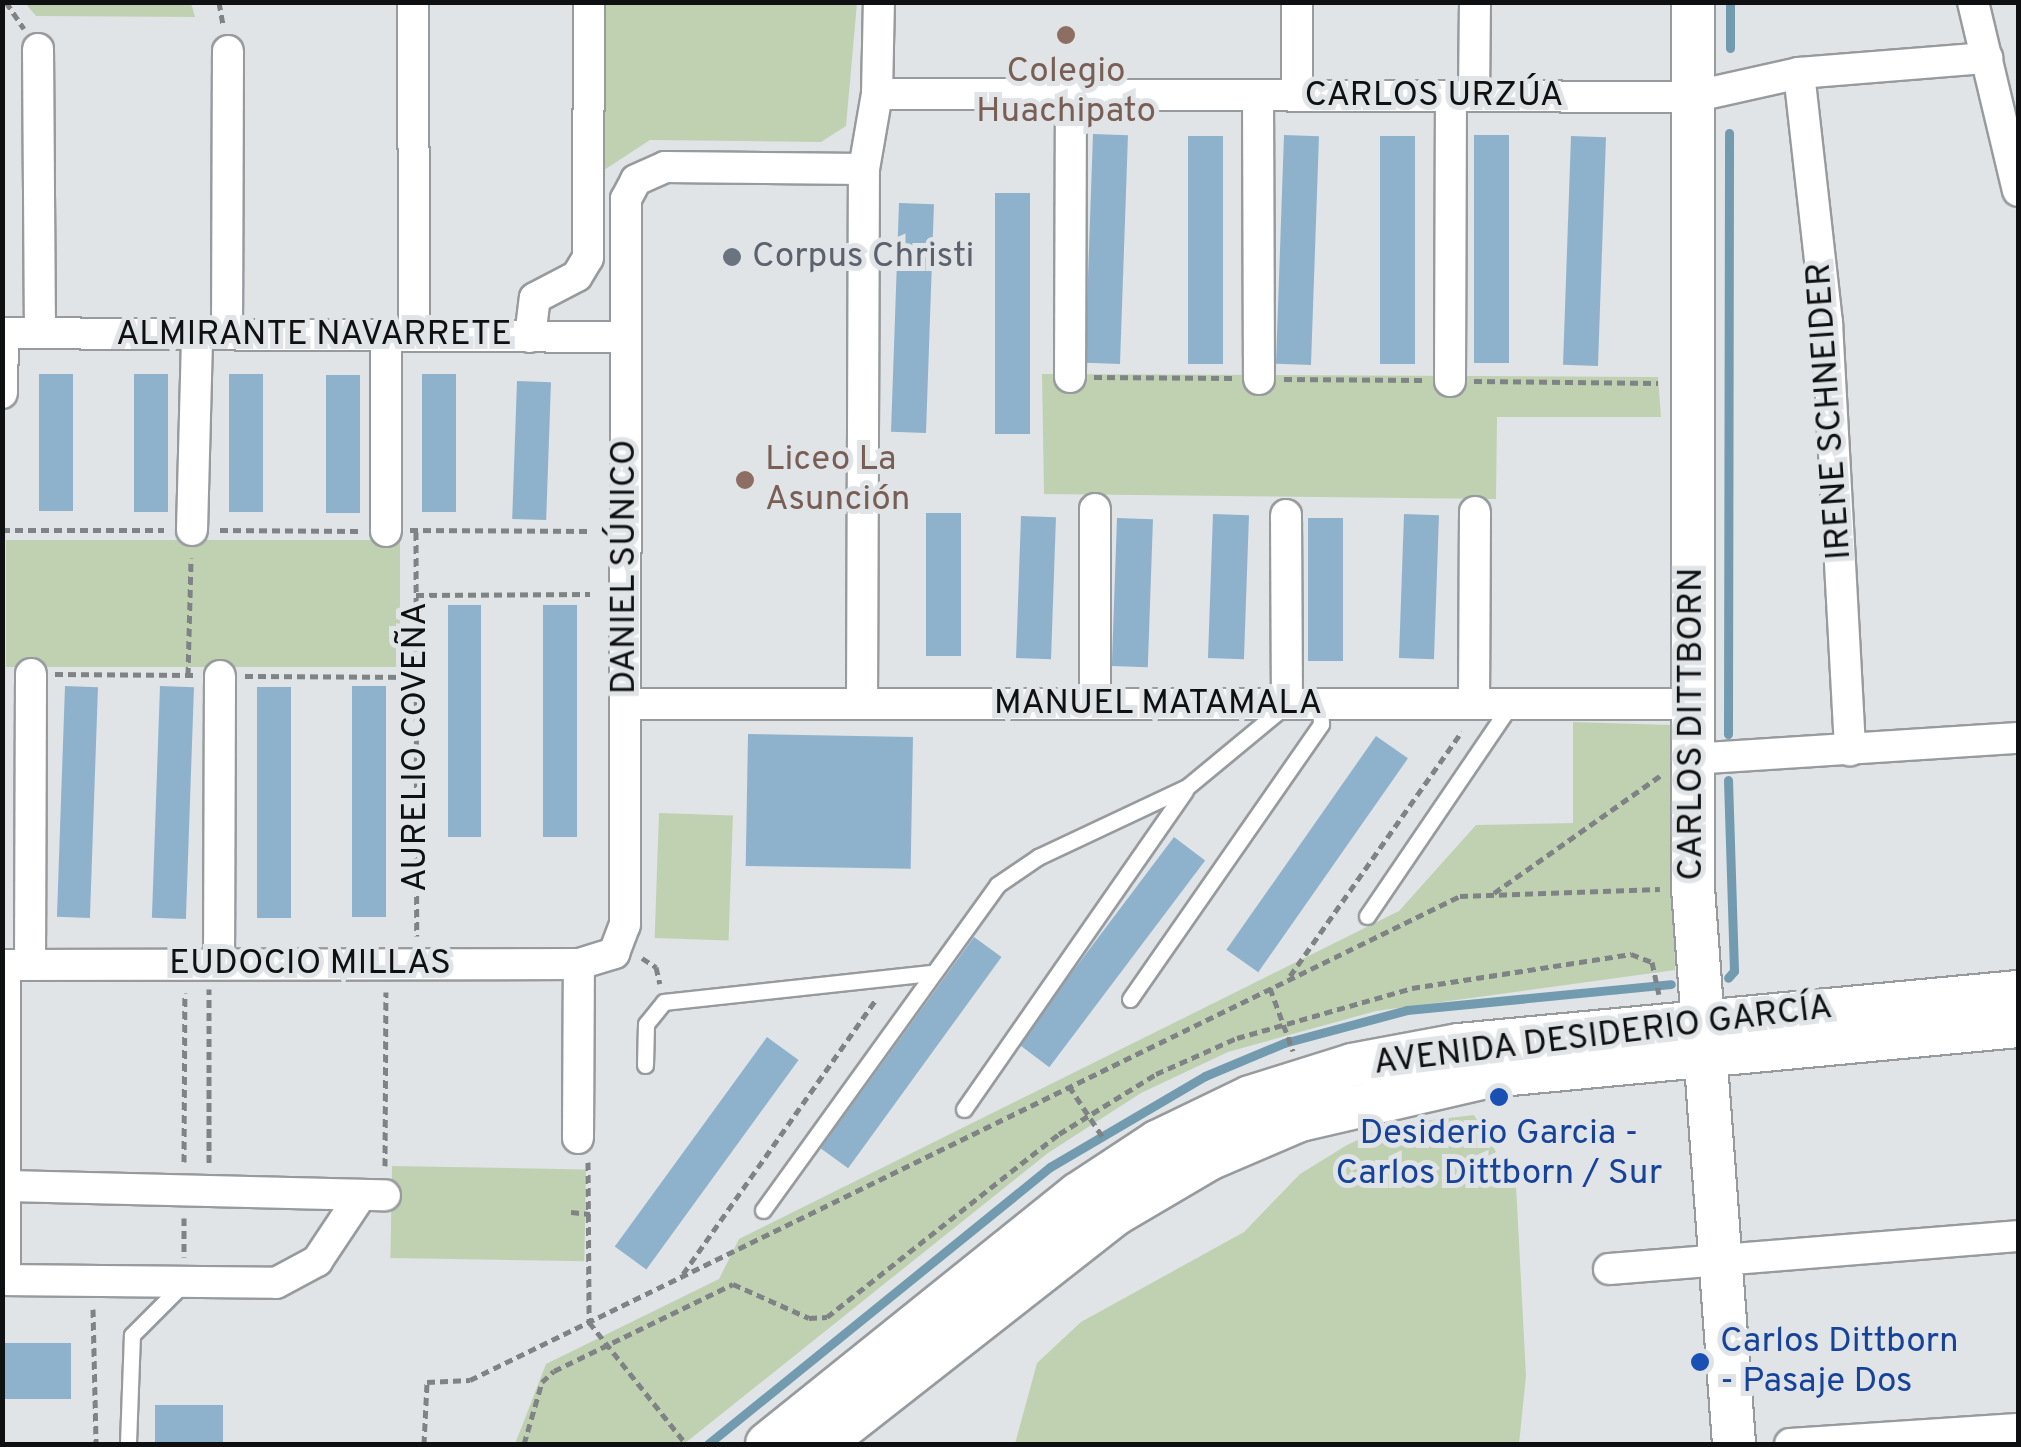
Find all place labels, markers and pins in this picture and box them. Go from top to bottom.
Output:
marker: Colegio Huachipato [1055,24,1077,46]
place label: Colegio Huachipato [976,51,1156,133]
place label: Corpus Christi [752,236,974,278]
marker: Corpus Christi [721,246,743,268]
place label: Liceo La Asunción [765,439,910,521]
marker: Liceo La Asunción [734,469,756,491]
marker: Desiderio Garcia - Carlos Dittborn / Sur [1488,1086,1510,1108]
place label: Desiderio Garcia - Carlos Dittborn / Sur [1336,1113,1662,1195]
place label: Carlos Dittborn - Pasaje Dos [1720,1321,1959,1403]
marker: Carlos Dittborn - Pasaje Dos [1689,1351,1711,1373]

